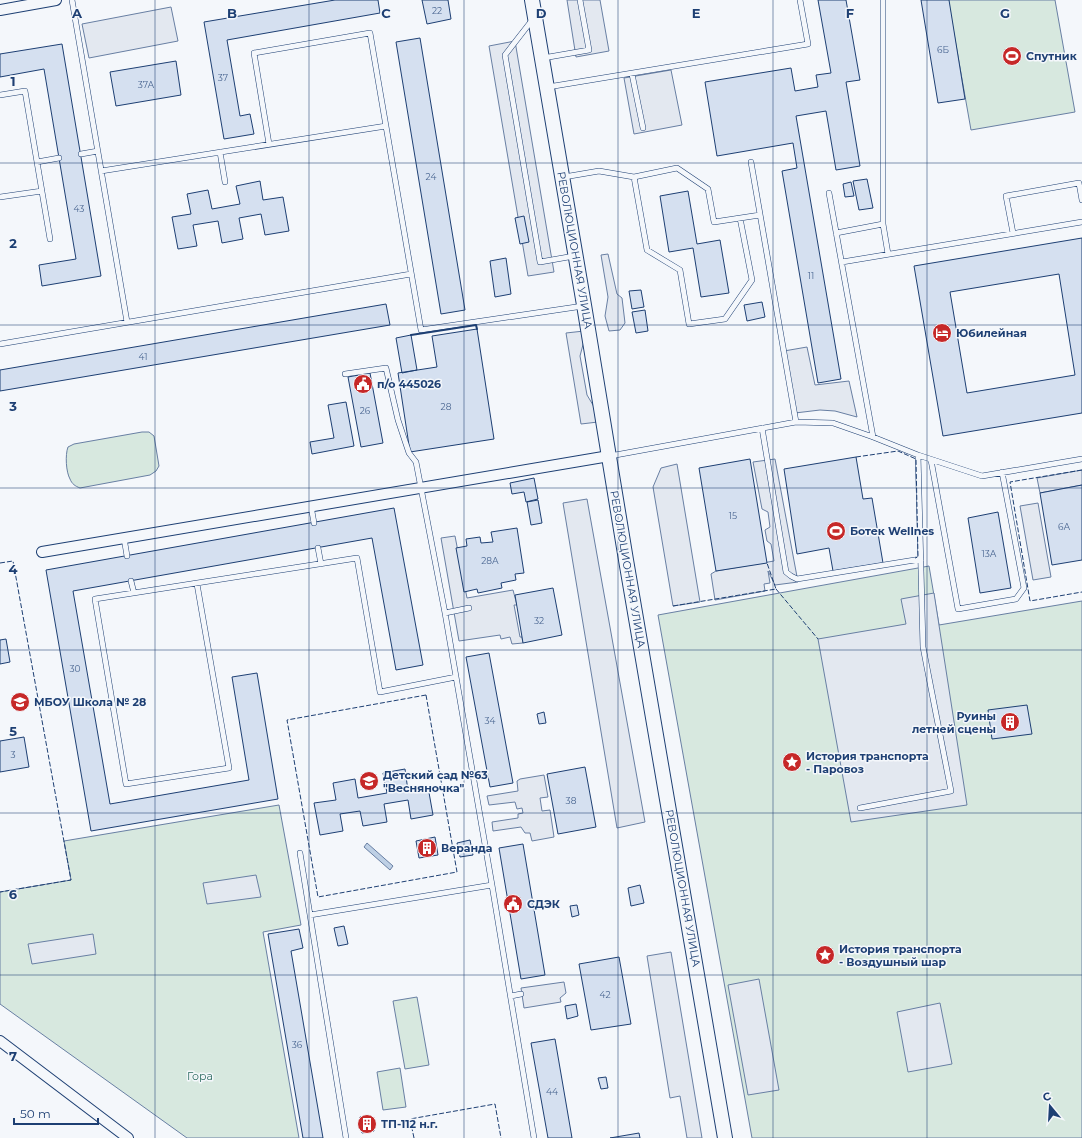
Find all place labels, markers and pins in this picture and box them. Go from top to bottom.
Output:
sports icon: Спутник [1001,45,1023,67]
place label: Спутник [1026,49,1078,63]
hotel icon: Юбилейная [931,322,953,344]
place label: Юбилейная [956,326,1027,340]
public building icon: п/о 445026 [352,373,374,395]
place label: п/о 445026 [377,377,441,391]
sports icon: Ботек Wellnes [825,520,847,542]
place label: Ботек Wellnes [850,524,934,538]
school or university icon: МБОУ Школа № 28 [9,691,31,713]
place label: МБОУ Школа № 28 [34,695,146,709]
place label: Руины летней сцены [912,709,996,736]
building icon: Руины летней сцены [999,711,1021,733]
place label: История транспорта - Паровоз [806,749,929,776]
place icon: История транспорта - Паровоз [781,751,803,773]
place label: Детский сад №63 "Весняночка" [383,768,488,795]
school or university icon: Детский сад №63 "Весняночка" [358,770,380,792]
building icon: Веранда [416,837,438,859]
place label: Веранда [441,841,492,855]
public building icon: СДЭК [502,893,524,915]
place label: СДЭК [527,897,560,911]
place label: История транспорта - Воздушный шар [839,942,962,969]
place icon: История транспорта - Воздушный шар [814,944,836,966]
building icon: ТП-112 н.г. [356,1113,378,1135]
place label: ТП-112 н.г. [381,1117,438,1131]

